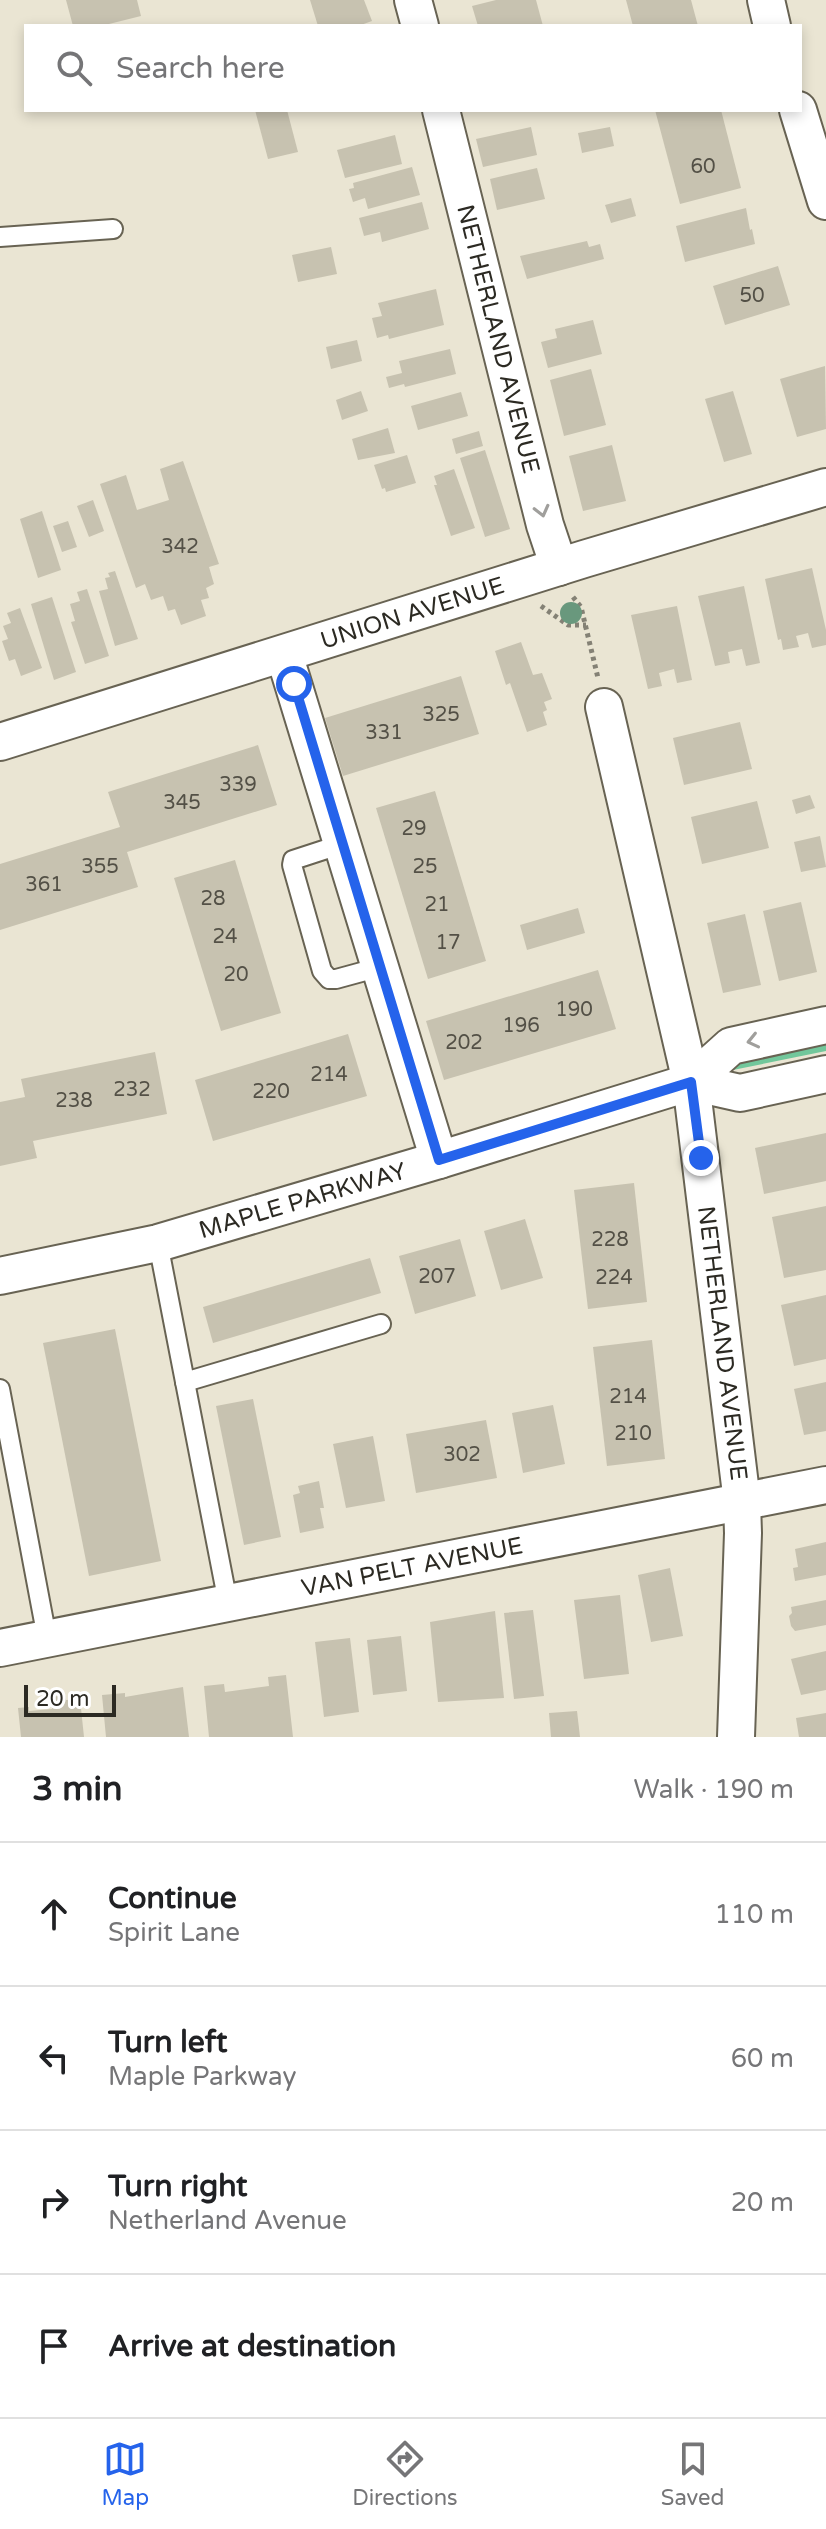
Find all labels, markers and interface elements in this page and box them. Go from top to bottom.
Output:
search box [24,24,802,112]
icon: search [52,46,96,90]
text: Search here [116,50,285,87]
house number: 60 [690,155,716,179]
street label: NETHERLAND AVENUE [450,202,546,477]
house number: 50 [739,284,765,308]
one-way arrow [533,504,550,518]
house number: 342 [161,535,199,559]
street label: UNION AVENUE [317,571,508,656]
route start [276,666,312,702]
house number: 325 [422,703,460,727]
house number: 331 [365,721,403,745]
house number: 339 [219,773,257,797]
house number: 345 [163,791,201,815]
house number: 29 [401,817,427,841]
house number: 355 [81,855,119,879]
house number: 25 [412,855,438,879]
house number: 361 [25,873,63,897]
house number: 28 [200,887,226,911]
house number: 21 [424,893,450,917]
house number: 24 [212,925,238,949]
house number: 17 [435,931,461,955]
house number: 20 [223,963,249,987]
house number: 190 [555,998,593,1022]
house number: 196 [502,1014,540,1038]
house number: 202 [445,1031,483,1055]
one-way arrow [746,1032,760,1049]
house number: 214 [310,1063,348,1087]
house number: 232 [113,1078,151,1102]
house number: 220 [252,1080,290,1104]
house number: 238 [55,1089,93,1113]
route end [683,1140,719,1176]
street label: MAPLE PARKWAY [195,1156,410,1245]
street label: NETHERLAND AVENUE [691,1204,753,1482]
house number: 228 [591,1228,629,1252]
house number: 207 [418,1265,456,1289]
house number: 224 [595,1266,633,1290]
house number: 214 [609,1385,647,1409]
house number: 210 [614,1422,652,1446]
house number: 302 [443,1443,481,1467]
street label: VAN PELT AVENUE [299,1531,525,1603]
scale bar [24,1681,116,1717]
text: 20 m [36,1686,90,1712]
text: 3 min [32,1769,123,1810]
text: Walk · 190 m [634,1774,794,1805]
text: Continue [108,1880,237,1917]
icon: ahead [32,1892,76,1936]
text: 110 m [714,1899,794,1930]
text: Spirit Lane [108,1917,240,1948]
text: Turn left [108,2024,227,2061]
icon: left [32,2036,76,2080]
text: 60 m [731,2043,794,2074]
text: Maple Parkway [108,2061,296,2092]
text: Turn right [108,2168,248,2205]
icon: right [32,2180,76,2224]
text: 20 m [731,2187,794,2218]
text: Netherland Avenue [108,2205,347,2236]
icon: arrive [32,2324,76,2368]
text: Arrive at destination [108,2328,396,2365]
tab: Map [102,2437,149,2511]
tab: Directions [352,2437,458,2511]
tab: Saved [661,2437,724,2511]

